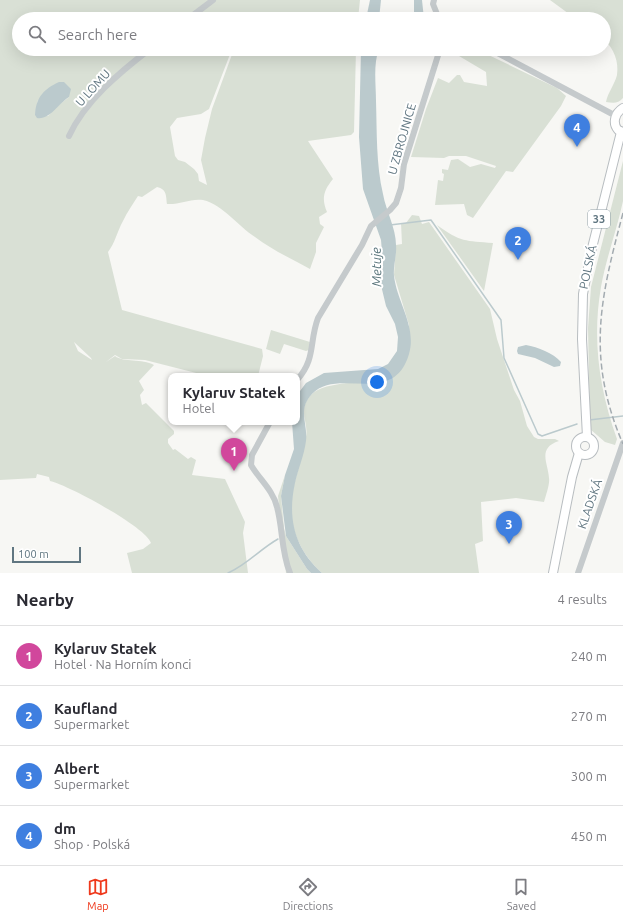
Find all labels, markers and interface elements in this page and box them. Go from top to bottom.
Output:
search box [12,12,611,56]
icon: search [26,23,48,45]
text: Search here [58,26,137,43]
street label: U LOMU [73,67,112,109]
street label: U ZBROJNICE [385,101,418,176]
pin: 4 [564,114,590,147]
road number: 33 [588,210,610,228]
pin: 2 [505,227,531,260]
street label: POLSKÁ [577,244,599,290]
water label: Metuje [369,247,383,287]
your location [367,372,387,392]
popup [168,373,300,425]
text: Kylaruv Statek [183,384,285,401]
text: Hotel [183,401,215,415]
pin: 1 [221,438,247,471]
street label: KLADSKÁ [575,477,604,530]
pin: 3 [496,511,522,544]
scale bar [12,545,81,564]
text: 100 m [18,548,49,560]
text: Nearby [16,590,74,609]
text: 4 results [557,592,607,606]
text: Kylaruv Statek [54,640,157,657]
text: 1 [25,649,33,663]
text: 240 m [571,649,607,663]
text: Hotel · Na Horním konci [54,657,191,671]
text: Kaufland [54,700,118,717]
text: 2 [25,709,33,723]
text: 270 m [571,709,607,723]
text: Supermarket [54,717,129,731]
text: Albert [54,760,99,777]
text: 3 [25,769,33,783]
text: 300 m [571,769,607,783]
text: Supermarket [54,777,129,791]
text: dm [54,820,76,837]
text: 4 [25,829,33,843]
text: 450 m [571,829,607,843]
text: Shop · Polská [54,837,130,851]
tab: Map [87,876,109,912]
tab: Directions [283,876,333,912]
tab: Saved [507,876,536,912]

